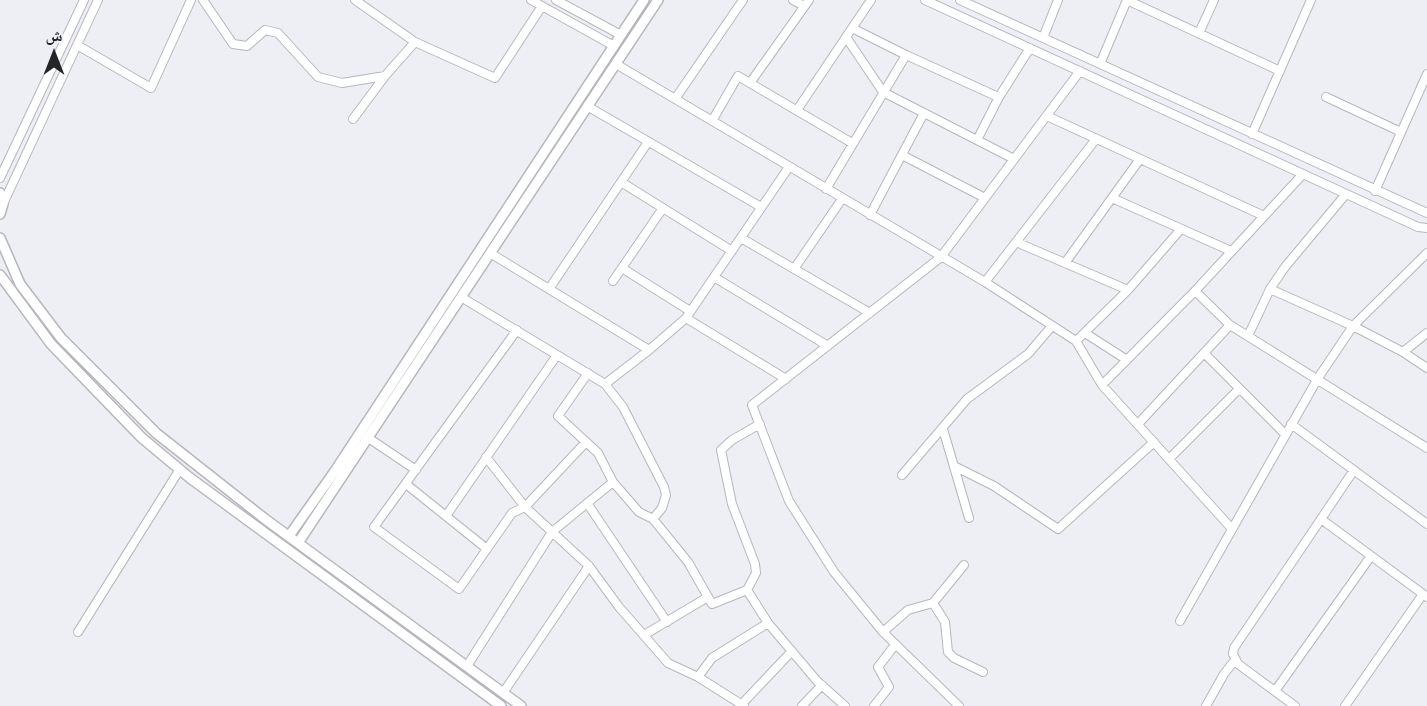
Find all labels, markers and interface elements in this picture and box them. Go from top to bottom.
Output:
north arrow [24,24,84,84]
text: ش [46,26,62,45]

